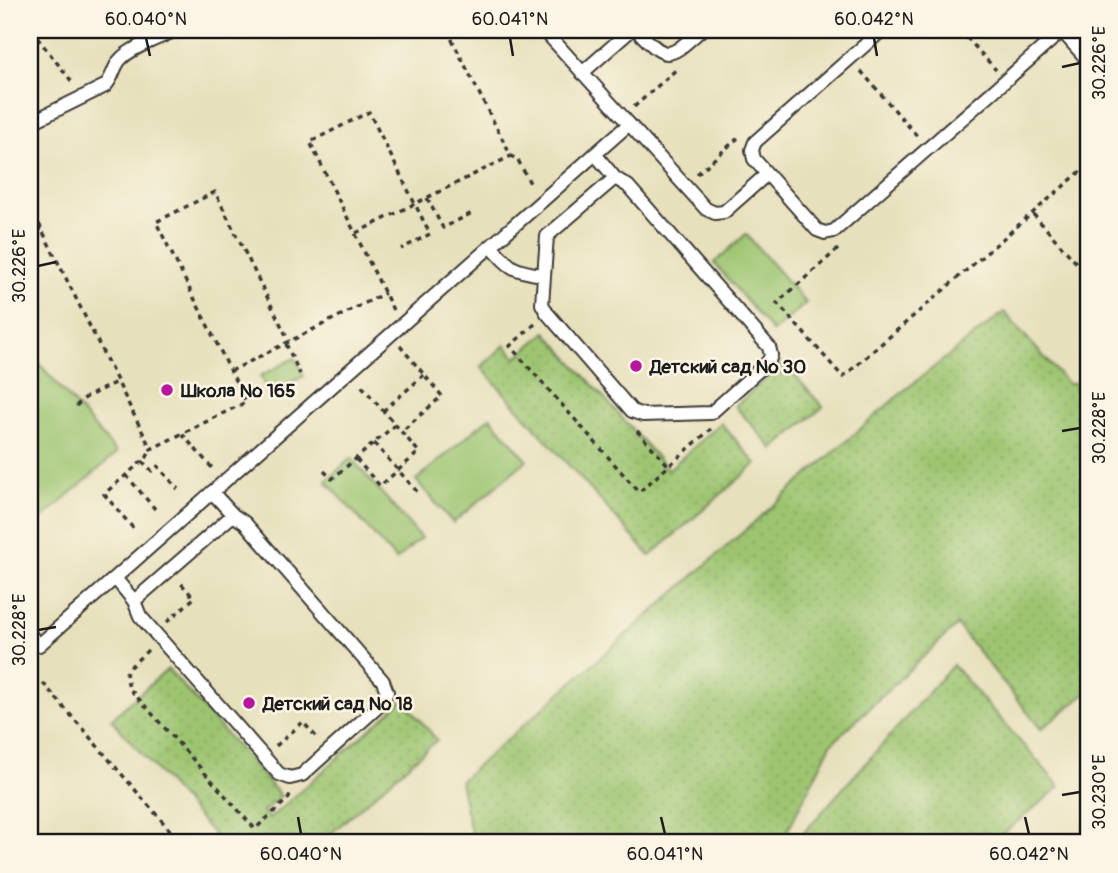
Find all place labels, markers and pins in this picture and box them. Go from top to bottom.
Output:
place label: Детский сад № 30 [649,355,806,379]
marker: Детский сад № 30 [628,358,644,374]
place label: Школа № 165 [180,379,295,403]
marker: Школа № 165 [159,382,175,398]
place label: Детский сад № 18 [262,692,413,716]
marker: Детский сад № 18 [241,695,257,711]

